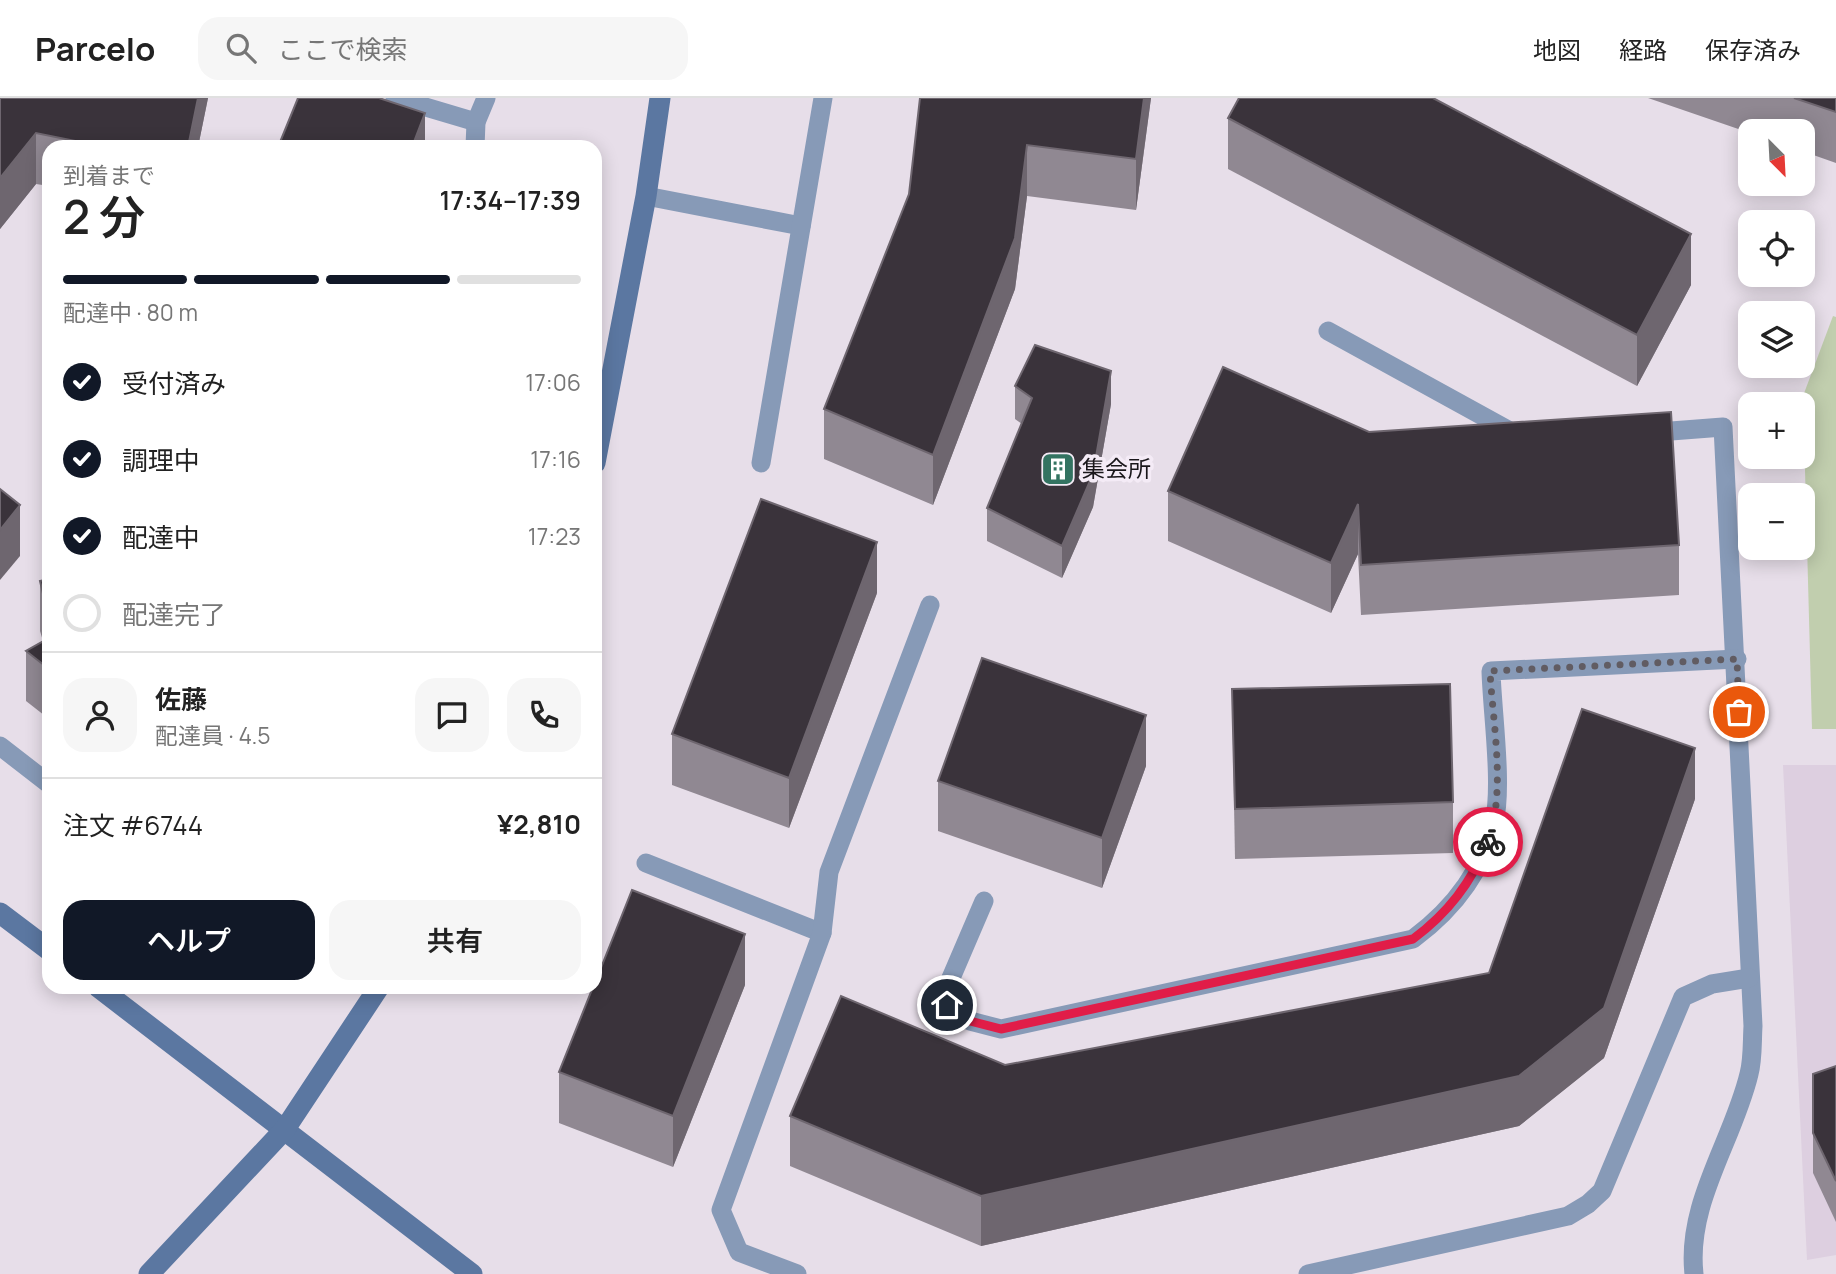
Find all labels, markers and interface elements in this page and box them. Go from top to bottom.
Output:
search box [198,17,688,80]
text: Parcelo [35,26,156,71]
icon: search [222,29,260,67]
text: ここで検索 [278,31,408,67]
text: 地図 [1533,33,1581,66]
text: 経路 [1619,33,1667,66]
text: 保存済み [1705,33,1801,66]
north arrow [1738,119,1815,196]
map controls [1738,119,1815,560]
text: 到着まで [63,159,155,191]
text: 17:34–17:39 [439,182,581,218]
text: 2 分 [63,185,145,248]
button: locate [1738,210,1815,287]
text: 配達中 · 80 m [63,296,198,328]
button: layers [1738,301,1815,378]
icon: check [63,363,101,401]
text: 受付済み [122,365,226,401]
text: 17:06 [525,366,581,398]
button: + [1738,392,1815,469]
icon: check [63,440,101,478]
text: 調理中 [122,442,200,478]
text: 17:16 [530,443,581,475]
building icon: 集会所 [1039,450,1077,488]
place label: 集会所 [1082,452,1151,484]
button: − [1738,483,1815,560]
icon: check [63,517,101,555]
text: 配達中 [122,519,200,555]
text: 17:23 [528,520,581,552]
text: 配達完了 [122,596,226,632]
button: person [63,678,137,752]
button: chat [415,678,489,752]
button: phone [507,678,581,752]
text: 佐藤 [155,681,207,717]
pin [1709,682,1769,742]
icon: bag [1720,693,1758,731]
text: 配達員 · 4.5 [155,719,271,751]
text: ¥2,810 [497,806,581,842]
text: 注文 #6744 [63,807,203,843]
courier [1453,807,1523,877]
icon: bike [1469,823,1507,861]
button: ヘルプ [63,900,315,980]
button: 共有 [329,900,581,980]
pin [917,975,977,1035]
icon: home [928,986,966,1024]

